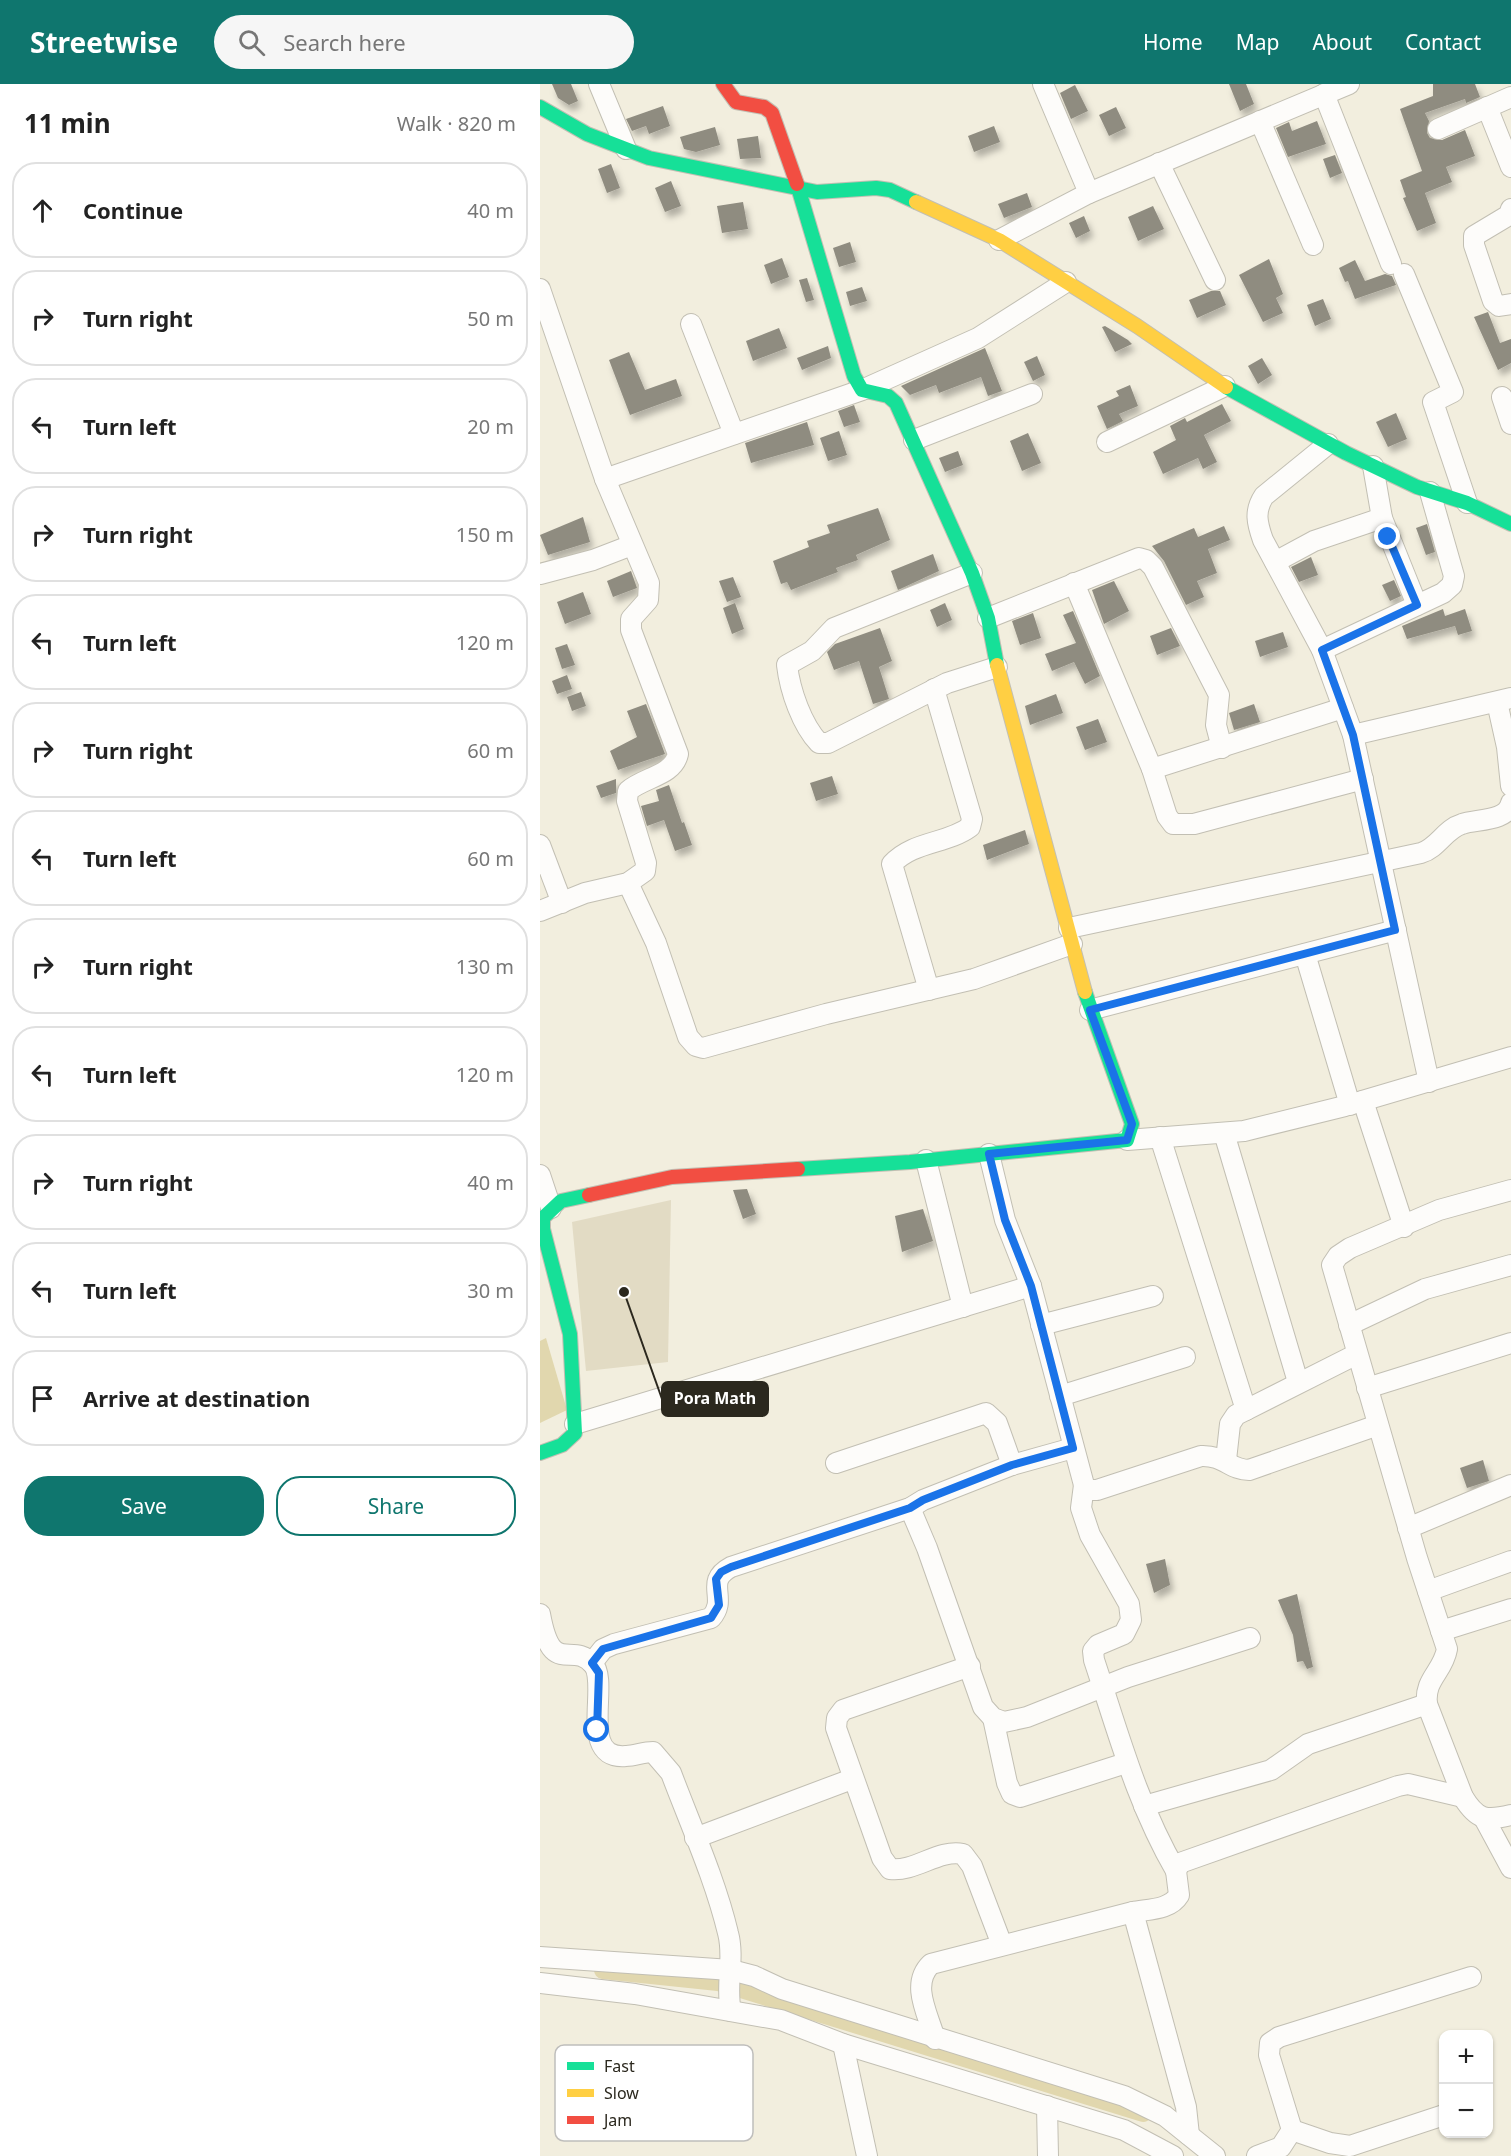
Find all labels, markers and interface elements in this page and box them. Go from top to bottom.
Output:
search box [214,15,634,69]
text: Streetwise [30,23,178,61]
icon: search [235,26,268,59]
text: Search here [283,27,406,57]
text: Home [1143,28,1203,56]
text: Map [1236,28,1279,56]
text: About [1312,28,1372,56]
text: Contact [1405,28,1481,56]
text: 11 min [24,105,111,141]
text: Walk · 820 m [397,110,516,137]
icon: ahead [26,194,59,227]
text: Continue [83,195,183,225]
text: 40 m [467,197,514,224]
icon: right [26,302,59,335]
text: Turn right [83,303,193,333]
text: 50 m [467,305,514,332]
icon: left [26,410,59,443]
text: Turn left [83,411,177,441]
text: 20 m [467,413,514,440]
icon: right [26,518,59,551]
text: Turn right [83,519,193,549]
text: 150 m [456,521,514,548]
route end [1374,523,1400,549]
icon: left [26,626,59,659]
text: Turn left [83,627,177,657]
text: 120 m [456,629,514,656]
icon: right [26,734,59,767]
text: Turn right [83,735,193,765]
text: 60 m [467,737,514,764]
icon: left [26,842,59,875]
text: Turn left [83,843,177,873]
text: 60 m [467,845,514,872]
icon: right [26,950,59,983]
text: Turn right [83,951,193,981]
text: 130 m [456,953,514,980]
icon: left [26,1058,59,1091]
text: Turn left [83,1059,177,1089]
text: 120 m [456,1061,514,1088]
icon: right [26,1166,59,1199]
text: Turn right [83,1167,193,1197]
text: 40 m [467,1169,514,1196]
icon: left [26,1274,59,1307]
text: Turn left [83,1275,177,1305]
text: 30 m [467,1277,514,1304]
icon: arrive [26,1382,59,1415]
callout: Pora Math [662,1382,768,1416]
text: Arrive at destination [83,1383,310,1413]
text: Pora Math [674,1387,756,1409]
button: Save [24,1476,264,1536]
button: Share [276,1476,516,1536]
route start [583,1716,609,1742]
map controls [1439,2030,1493,2138]
button: + [1439,2030,1493,2084]
legend [555,2045,753,2141]
text: Fast [604,2055,635,2077]
text: Slow [604,2082,639,2104]
button: − [1439,2084,1493,2138]
text: Jam [602,2109,632,2131]

